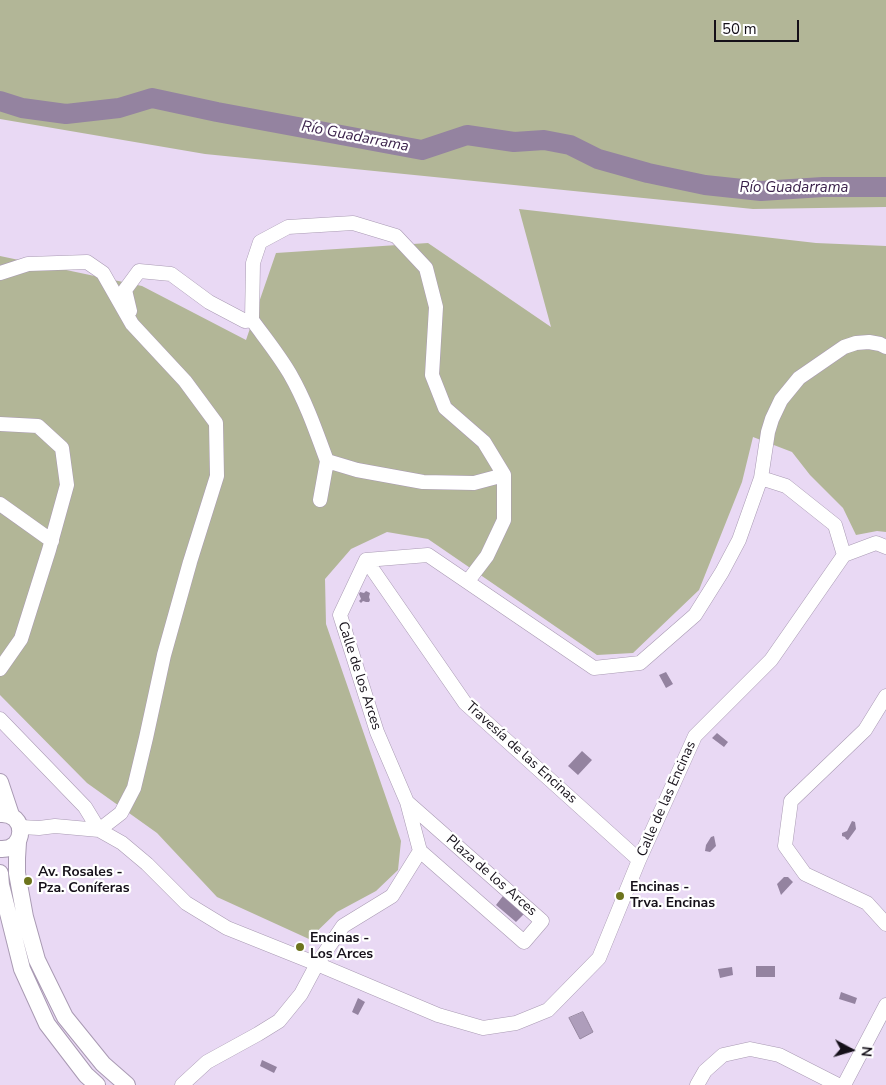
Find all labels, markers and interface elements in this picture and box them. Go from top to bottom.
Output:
scale bar [716,10,801,42]
text: 50 m [722,19,757,39]
water label: Río Guadarrama [300,118,410,156]
water label: Río Guadarrama [739,179,849,197]
street label: Calle de los Arces [334,620,384,732]
street label: Travesía de las Encinas [462,698,580,808]
street label: Calle de las Encinas [634,739,700,859]
street label: Plaza de los Arces [442,832,540,920]
place label: Av. Rosales - Pza. Coníferas [38,865,130,898]
marker: Av. Rosales - Pza. Coníferas [22,875,34,887]
place label: Encinas - Trva. Encinas [630,880,715,912]
marker: Encinas - Trva. Encinas [614,890,626,902]
place label: Encinas - Los Arces [310,931,373,964]
marker: Encinas - Los Arces [294,941,306,953]
north arrow [826,1025,876,1075]
text: N [856,1045,876,1058]

